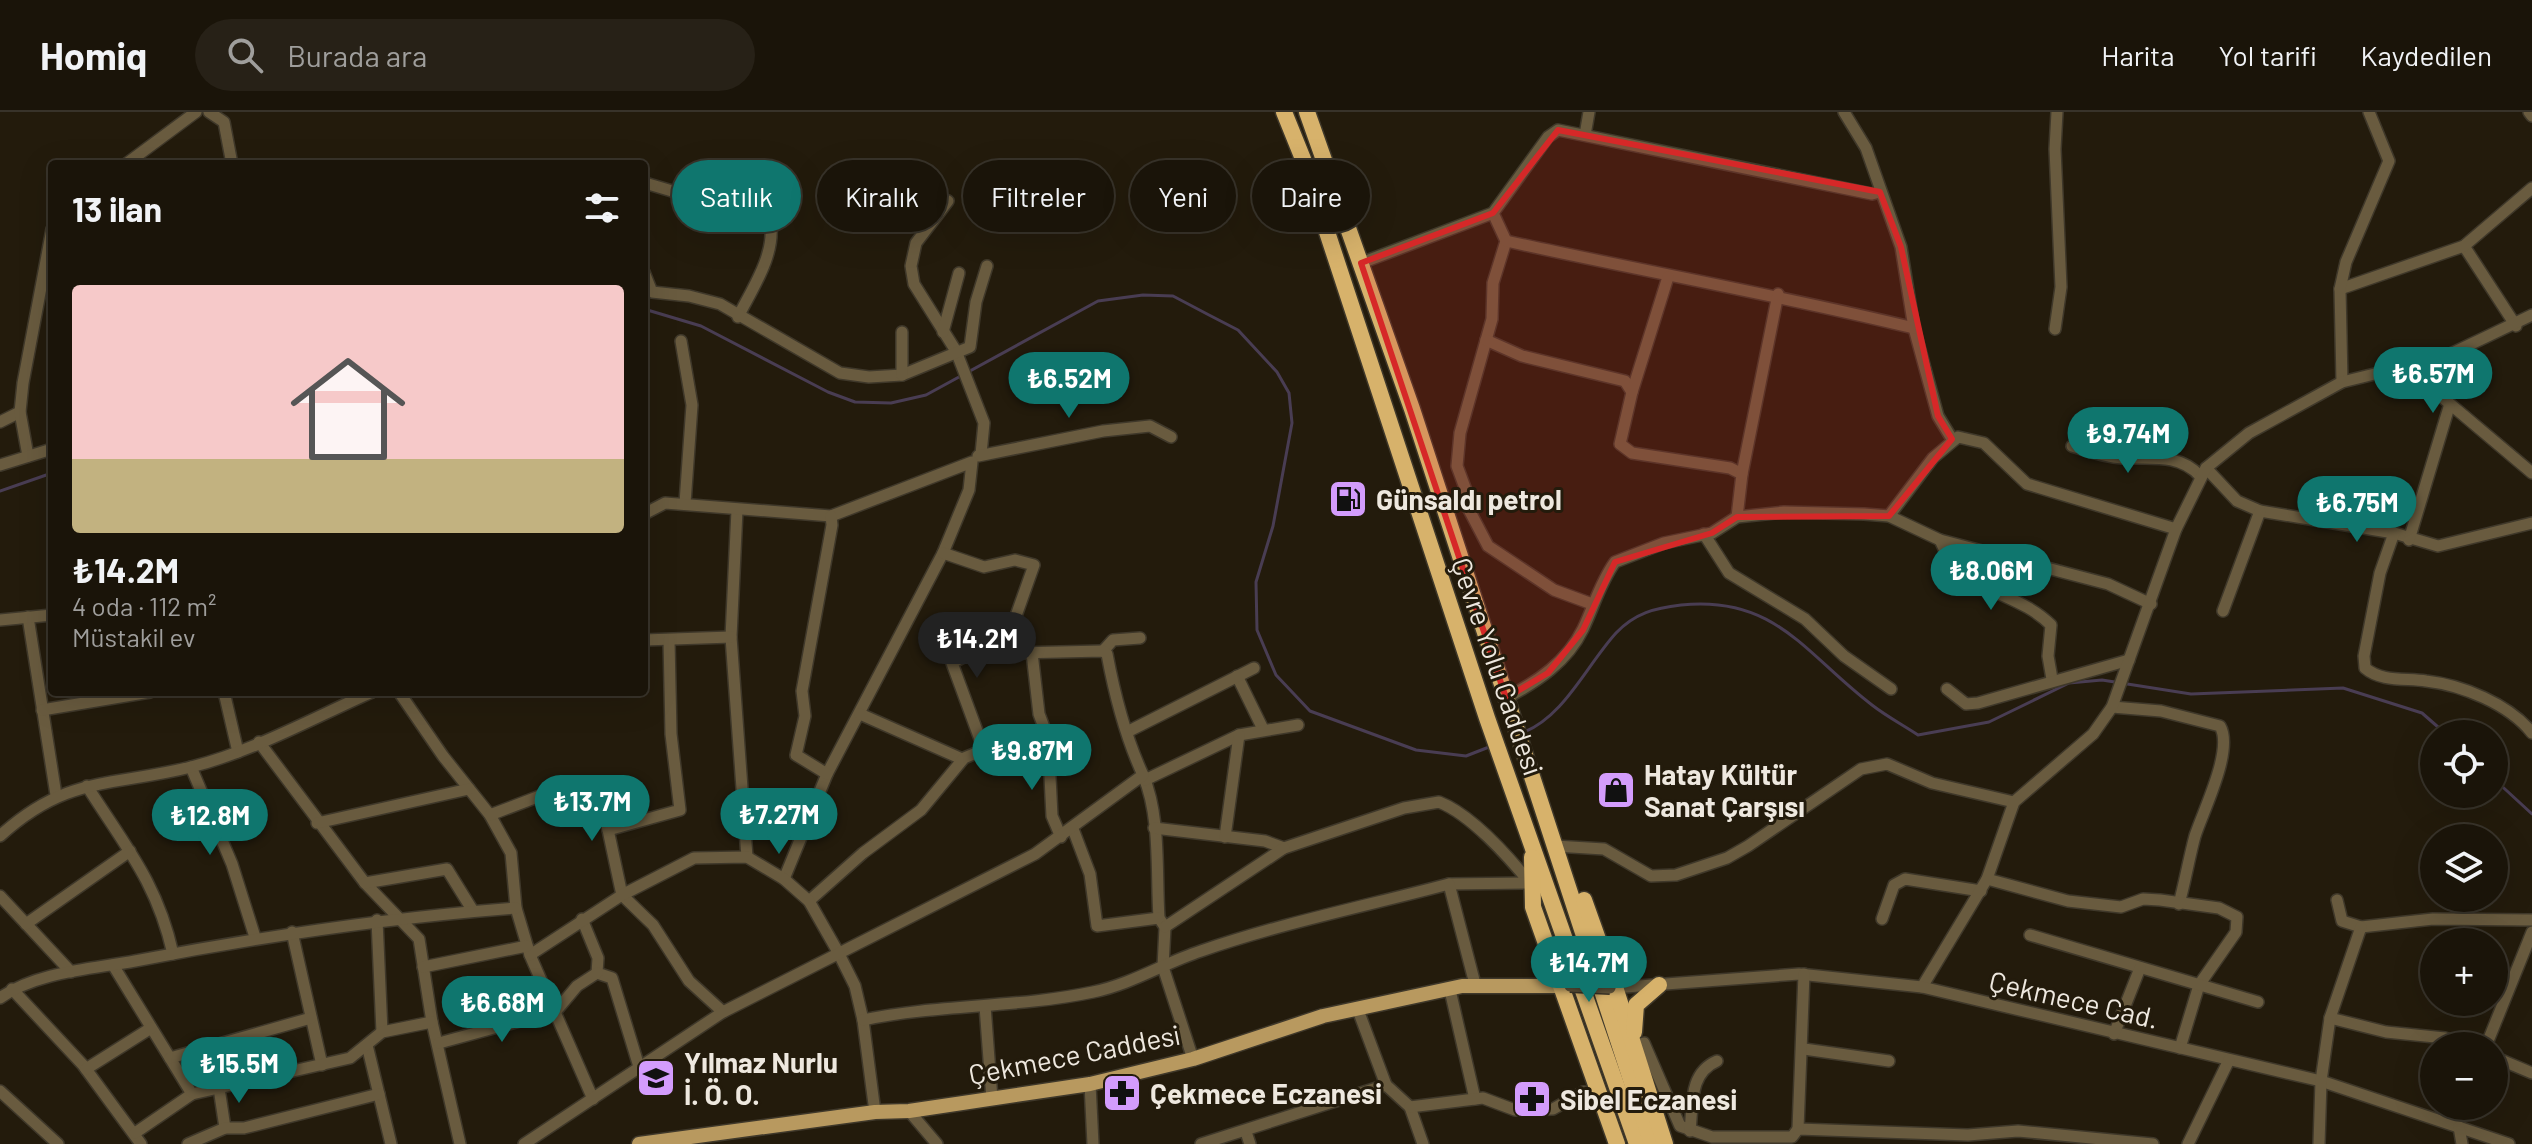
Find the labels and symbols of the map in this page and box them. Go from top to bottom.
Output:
pin: ₺6.57M [2368,347,2498,415]
pin: ₺6.52M [1004,352,1134,420]
pin: ₺9.74M [2063,407,2193,475]
pin: ₺6.75M [2292,476,2422,544]
fuel station icon: Günsaldı petrol [1327,478,1369,520]
place label: Günsaldı petrol [1376,482,1562,516]
pin: ₺8.06M [1926,544,2056,612]
street label: Çevre Yolu Caddesi [1445,553,1551,779]
pin: ₺14.2M [912,612,1042,680]
pin: ₺9.87M [967,724,1097,792]
place label: Hatay Kültür Sanat Çarşısı [1644,757,1805,823]
shop icon: Hatay Kültür Sanat Çarşısı [1595,769,1637,811]
pin: ₺13.7M [527,775,657,843]
pin: ₺7.27M [714,788,844,856]
pin: ₺12.8M [145,789,275,857]
pin: ₺14.7M [1524,936,1654,1004]
street label: Çekmece Cad. [1986,963,2162,1035]
pin: ₺6.68M [437,976,567,1044]
street label: Çekmece Caddesi [965,1017,1183,1091]
pin: ₺15.5M [174,1037,304,1105]
place label: Yılmaz Nurlu İ. Ö. O. [684,1045,838,1111]
school or university icon: Yılmaz Nurlu İ. Ö. O. [635,1057,677,1099]
pharmacy icon: Çekmece Eczanesi [1101,1072,1143,1114]
place label: Çekmece Eczanesi [1150,1076,1382,1110]
pharmacy icon: Sibel Eczanesi [1511,1078,1553,1120]
place label: Sibel Eczanesi [1560,1082,1737,1116]

